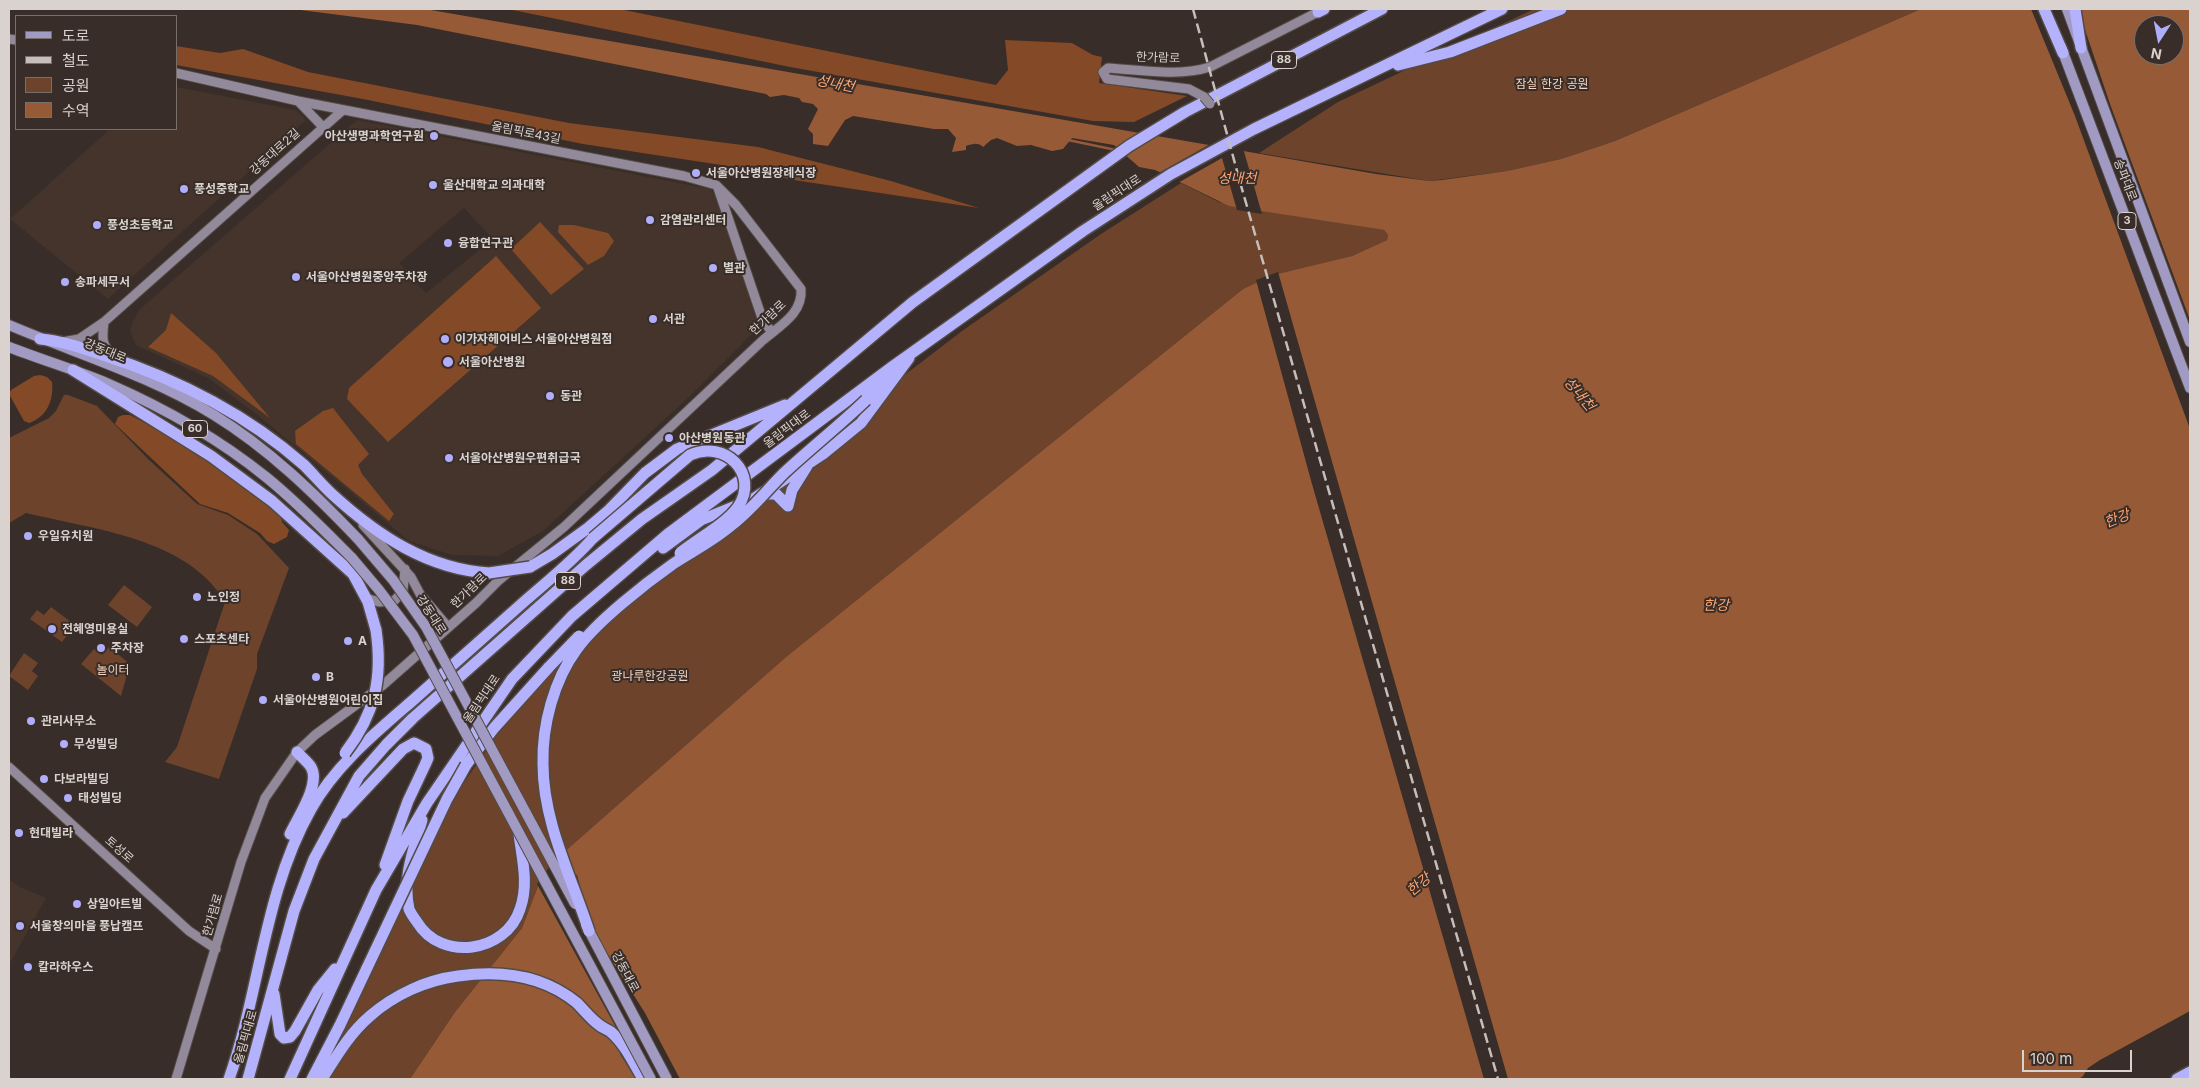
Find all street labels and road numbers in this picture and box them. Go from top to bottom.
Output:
street label: 한가람로 [1136,50,1180,66]
road number: 88 [1272,52,1296,68]
street label: 올림픽로43길 [490,119,562,147]
street label: 강동대로2길 [247,126,303,178]
street label: 송파대로 [2110,157,2140,203]
street label: 올림픽대로 [1090,172,1144,214]
road number: 3 [2118,212,2136,230]
street label: 한가람로 [747,298,789,338]
street label: 강동대로 [82,336,128,366]
street label: 올림픽대로 [761,407,813,451]
road number: 60 [182,420,208,438]
street label: 한가람로 [448,570,490,612]
road number: 88 [556,572,580,590]
street label: 강동대로 [413,593,449,637]
street label: 올림픽대로 [461,672,503,726]
street label: 토성로 [102,834,136,866]
street label: 한가람로 [200,892,226,938]
street label: 강동대로 [608,949,642,995]
street label: 올림픽대로 [231,1008,261,1066]

